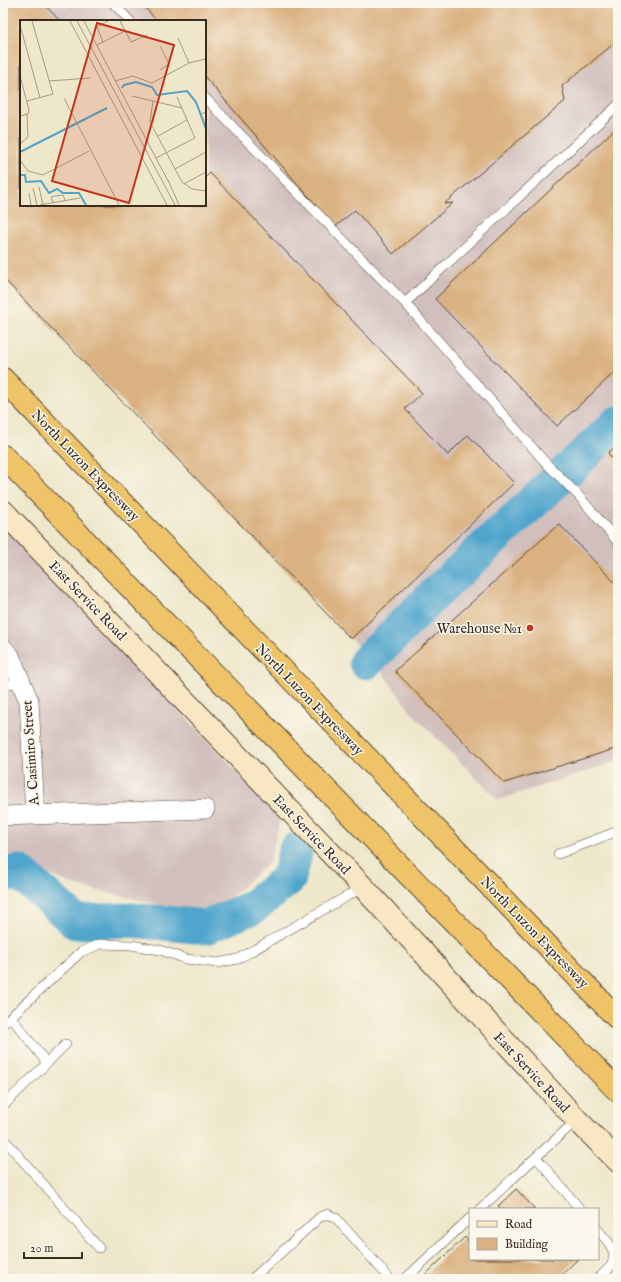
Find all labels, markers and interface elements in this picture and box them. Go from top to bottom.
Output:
inset map [20,20,206,206]
street label: North Luzon Expressway [27,406,144,526]
street label: East Service Road [45,557,130,645]
place label: Warehouse №1 [437,620,522,638]
marker: Warehouse №1 [525,623,535,633]
street label: North Luzon Expressway [251,640,368,760]
street label: A. Casimiro Street [18,699,44,807]
street label: East Service Road [269,791,354,879]
street label: North Luzon Expressway [476,873,593,993]
street label: East Service Road [489,1028,574,1117]
legend [469,1208,599,1260]
text: Road [505,1217,533,1232]
scale bar [24,1234,82,1260]
text: Building [505,1237,549,1252]
text: 20 m [30,1241,53,1256]

